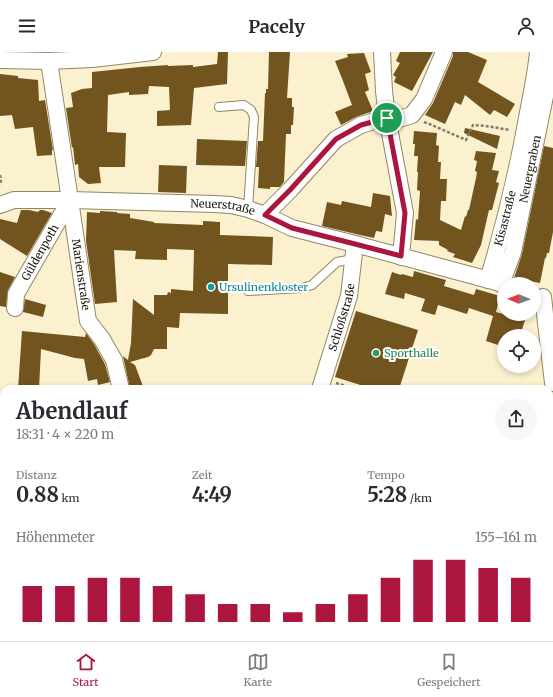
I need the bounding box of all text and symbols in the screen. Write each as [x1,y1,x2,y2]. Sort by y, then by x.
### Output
icon: menu [16,15,38,37]
text: Pacely [248,15,305,38]
icon: person [515,15,537,37]
pin [370,101,404,135]
icon: arrive [376,107,398,129]
street label: Neuergraben [516,133,544,204]
street label: Kisastraße [491,189,519,248]
street label: Neuerstraße [190,196,257,218]
street label: Güldenpoth [18,221,62,283]
street label: Marienstraße [69,238,93,311]
north arrow [497,277,541,321]
map controls [497,277,541,373]
place label: Ursulinenkloster [219,280,308,294]
marker: Ursulinenkloster [206,282,216,292]
street label: Schloßstraße [325,283,357,353]
button: locate [497,329,541,373]
place label: Sporthalle [384,346,439,360]
marker: Sporthalle [371,348,381,358]
text: Abendlauf [16,397,128,425]
button: share [495,398,537,440]
text: 18:31 · 4 × 220 m [16,426,114,443]
text: Distanz [16,468,57,482]
text: Zeit [192,468,212,482]
text: Tempo [367,468,405,482]
text: 0.88 [16,482,59,507]
text: 4:49 [192,482,232,507]
text: 5:28 [367,482,407,507]
text: km [59,491,79,505]
text: /km [407,491,432,505]
text: Höhenmeter [16,529,95,546]
text: 155–161 m [475,529,537,546]
tab: Start [73,651,98,689]
tab: Karte [244,651,272,689]
tab: Gespeichert [417,651,480,689]

